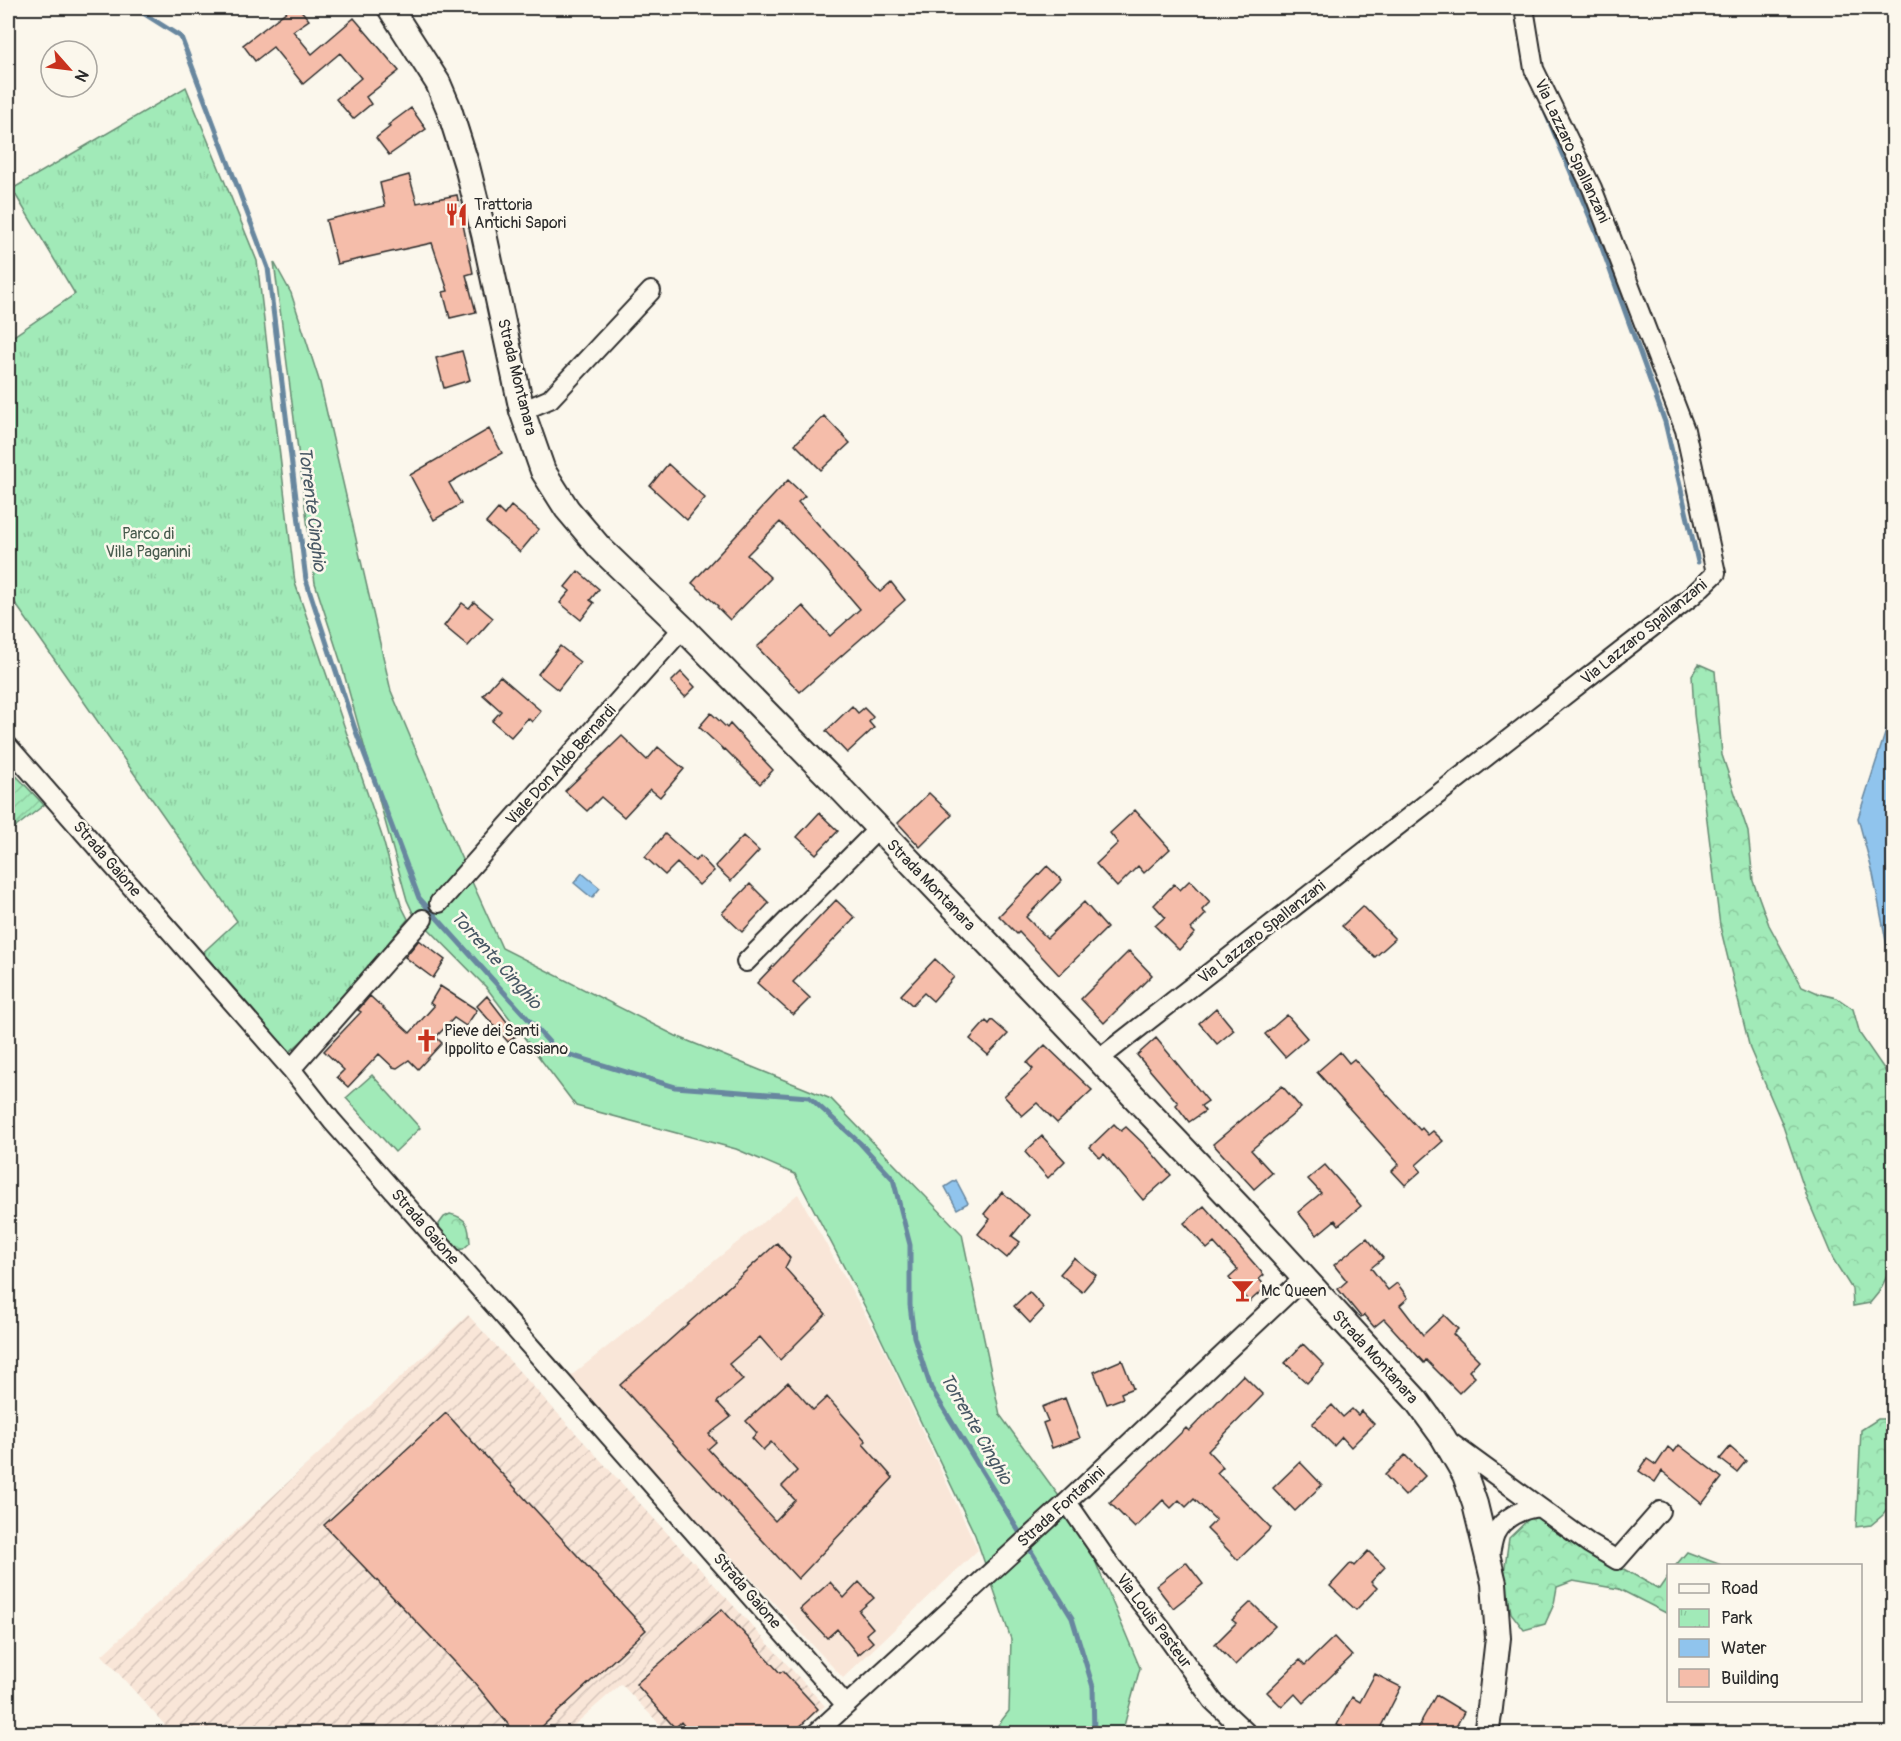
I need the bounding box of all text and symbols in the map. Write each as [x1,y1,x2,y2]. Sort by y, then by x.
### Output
north arrow [39,39,99,99]
text: N [70,66,93,85]
street label: Via Lazzaro Spallanzani [1530,76,1614,226]
place label: Trattoria Antichi Sapori [474,195,566,233]
restaurant icon: Trattoria Antichi Sapori [443,201,469,227]
street label: Strada Montanara [493,317,541,437]
water label: Torrente Cinghio [293,446,331,574]
park label: Parco di Villa Paganini [105,524,191,562]
street label: Via Lazzaro Spallanzani [1577,575,1711,689]
street label: Viale Don Aldo Bernardi [502,701,620,829]
street label: Strada Gaione [69,817,145,901]
street label: Strada Montanara [882,835,980,935]
street label: Via Lazzaro Spallanzani [1194,876,1330,988]
water label: Torrente Cinghio [446,906,547,1015]
place label: Pieve dei Santi Ippolito e Cassiano [444,1021,569,1059]
church icon: Pieve dei Santi Ippolito e Cassiano [413,1027,439,1053]
street label: Strada Gaione [387,1185,463,1269]
bar icon: Mc Queen [1230,1278,1256,1304]
place label: Mc Queen [1261,1281,1326,1301]
street label: Strada Montanara [1328,1306,1422,1408]
water label: Torrente Cinghio [935,1369,1018,1490]
street label: Strada Fontanini [1013,1462,1109,1552]
street label: Strada Gaione [709,1549,785,1633]
legend [1667,1564,1862,1702]
street label: Via Louis Pasteur [1112,1570,1196,1673]
text: Road [1721,1577,1758,1600]
text: Park [1721,1607,1753,1630]
text: Water [1721,1637,1767,1660]
text: Building [1721,1667,1779,1690]

